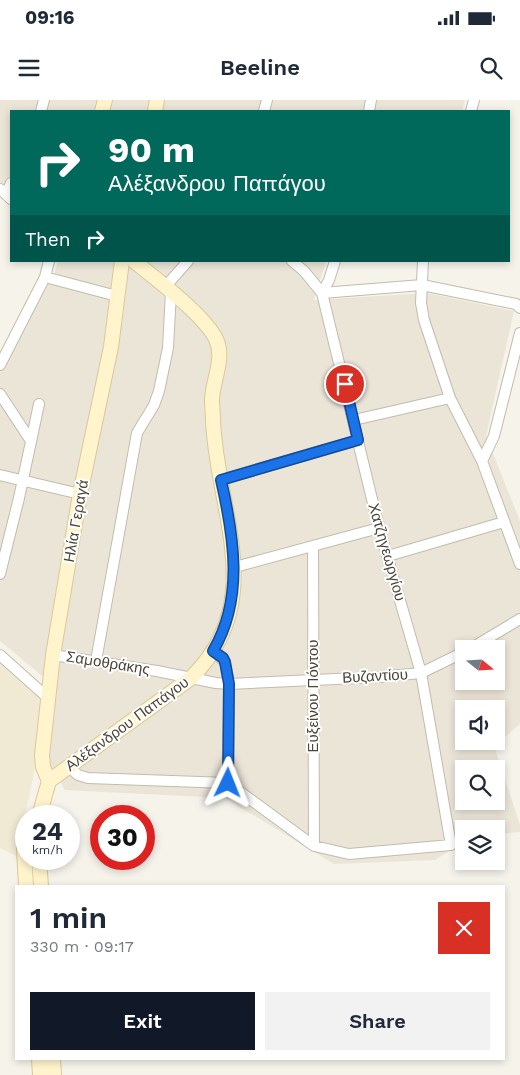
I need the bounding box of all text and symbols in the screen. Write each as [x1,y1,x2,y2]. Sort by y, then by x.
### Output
text: 09:16 [25,6,75,29]
icon: menu [15,54,43,82]
icon: search [477,54,505,82]
text: Beeline [220,55,300,80]
text: 90 m [108,129,195,171]
icon: right [25,130,90,195]
text: Αλέξανδρου Παπάγου [108,171,326,196]
icon: right [81,225,109,253]
text: Then [25,228,71,251]
pin [324,363,366,405]
icon: arrive [331,370,359,398]
street label: Ηλία Γεραγά [60,478,92,564]
street label: Χατζηγεωργίου [364,501,410,603]
street label: Ευξείνου Πόντου [304,639,322,753]
north arrow [455,640,505,690]
map controls [455,640,505,870]
street label: Σαμοθράκης [65,648,151,678]
street label: Βυζαντίου [342,665,408,687]
street label: Αλέξανδρου Παπάγου [62,673,192,775]
button: sound [455,700,505,750]
position arrow [201,756,253,808]
button: search [455,760,505,810]
speed limit sign: 30 [90,805,155,870]
text: 24 [32,817,63,846]
button: layers [455,820,505,870]
text: km/h [32,843,63,857]
text: 1 min [30,900,107,935]
button: close [438,902,490,954]
text: 330 m · 09:17 [30,937,134,956]
button: Exit [30,992,255,1050]
button: Share [265,992,490,1050]

